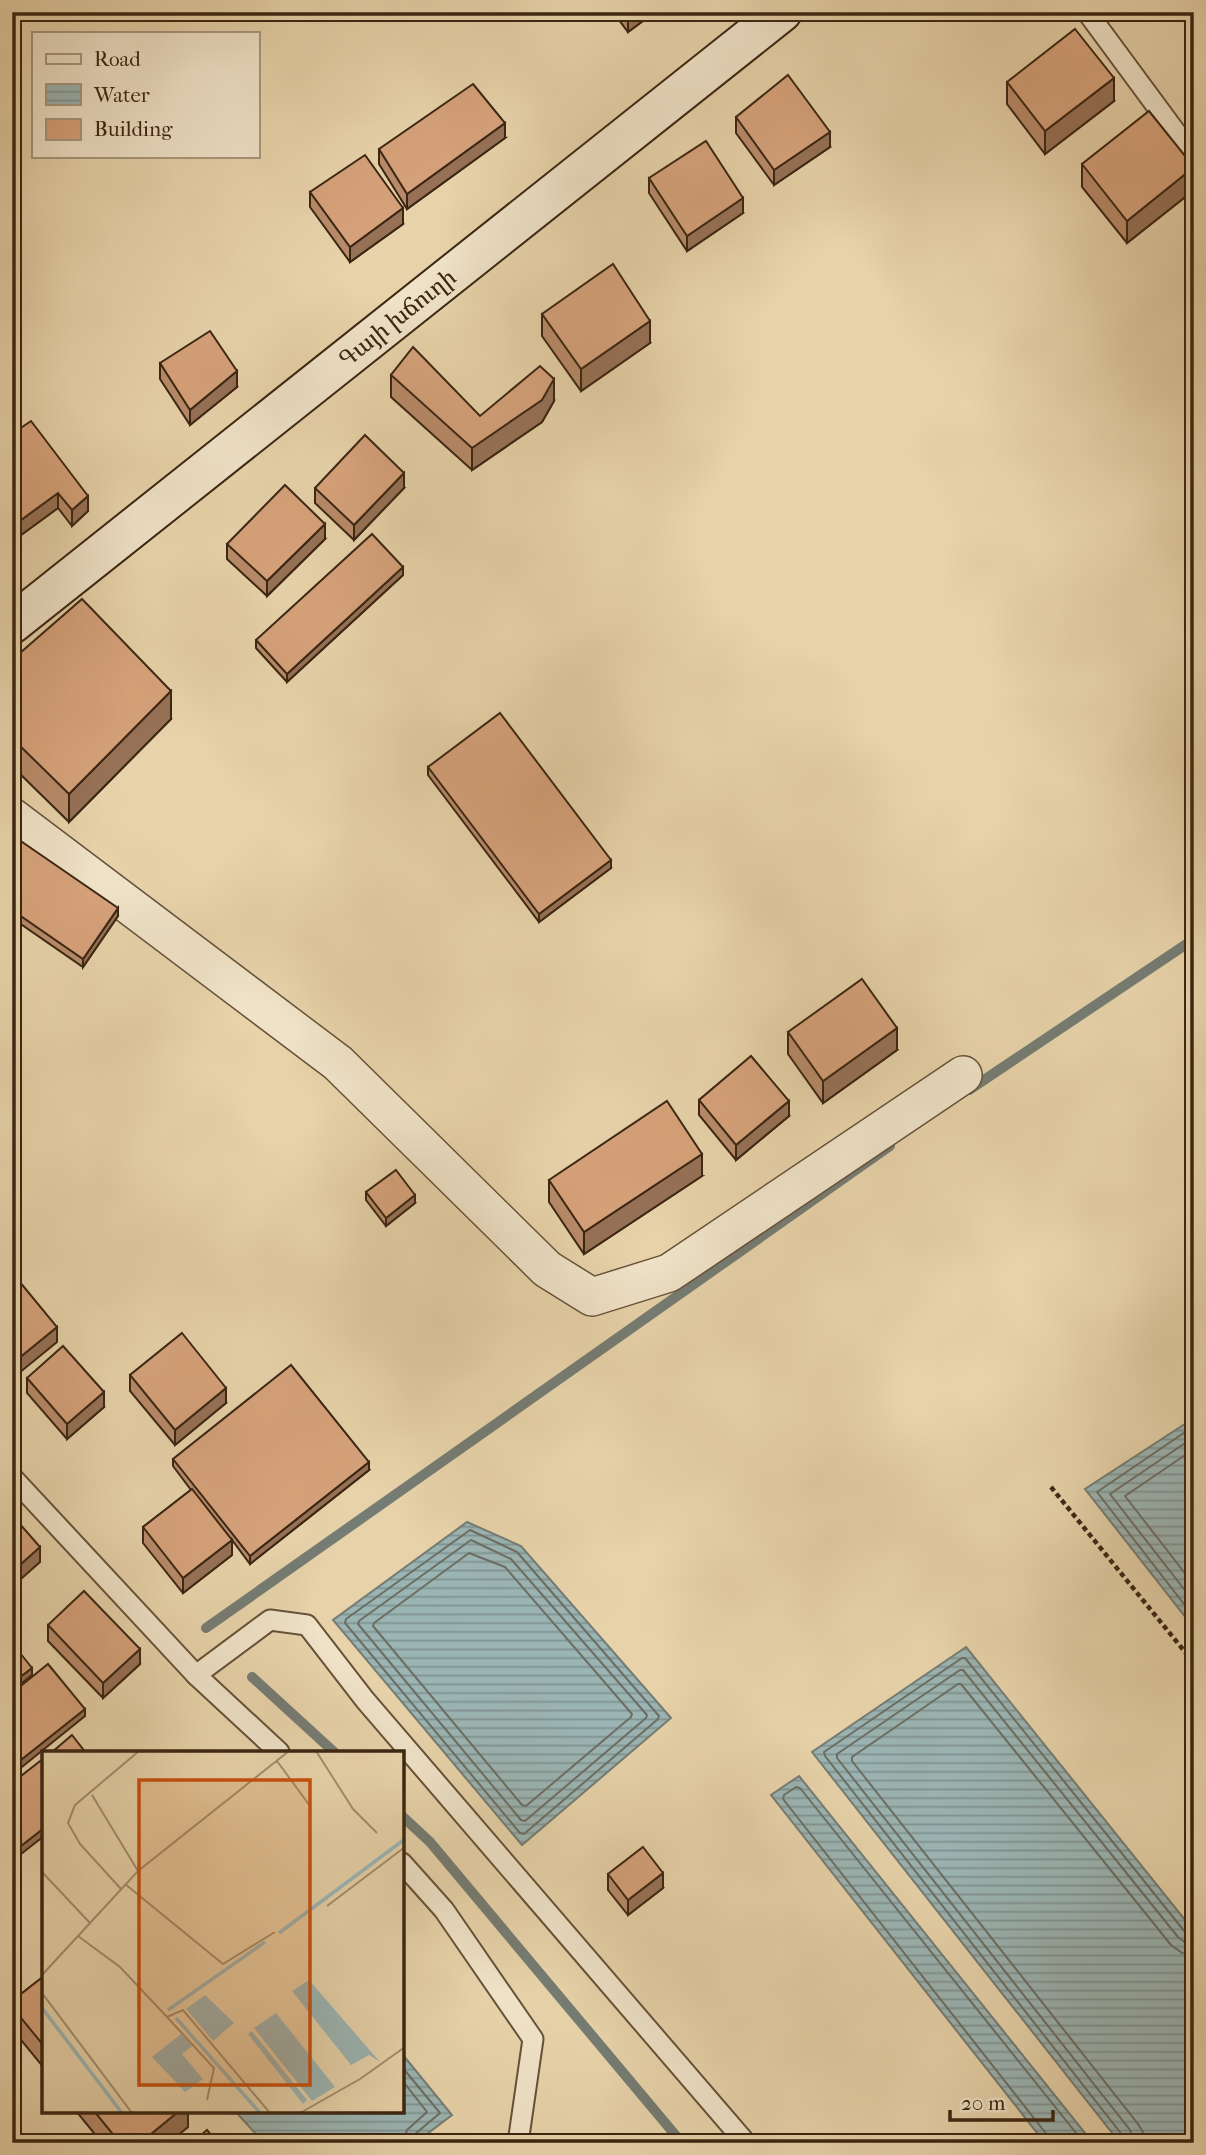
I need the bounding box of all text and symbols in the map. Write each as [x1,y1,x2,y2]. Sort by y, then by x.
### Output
legend [32,32,259,158]
text: Road [94,47,141,71]
text: Water [93,83,150,107]
text: Building [94,117,173,141]
street label: Գայի խճուղի [333,263,461,372]
inset map [42,1751,404,2113]
scale bar [950,2078,1054,2122]
text: 20 m [961,2091,1006,2115]

